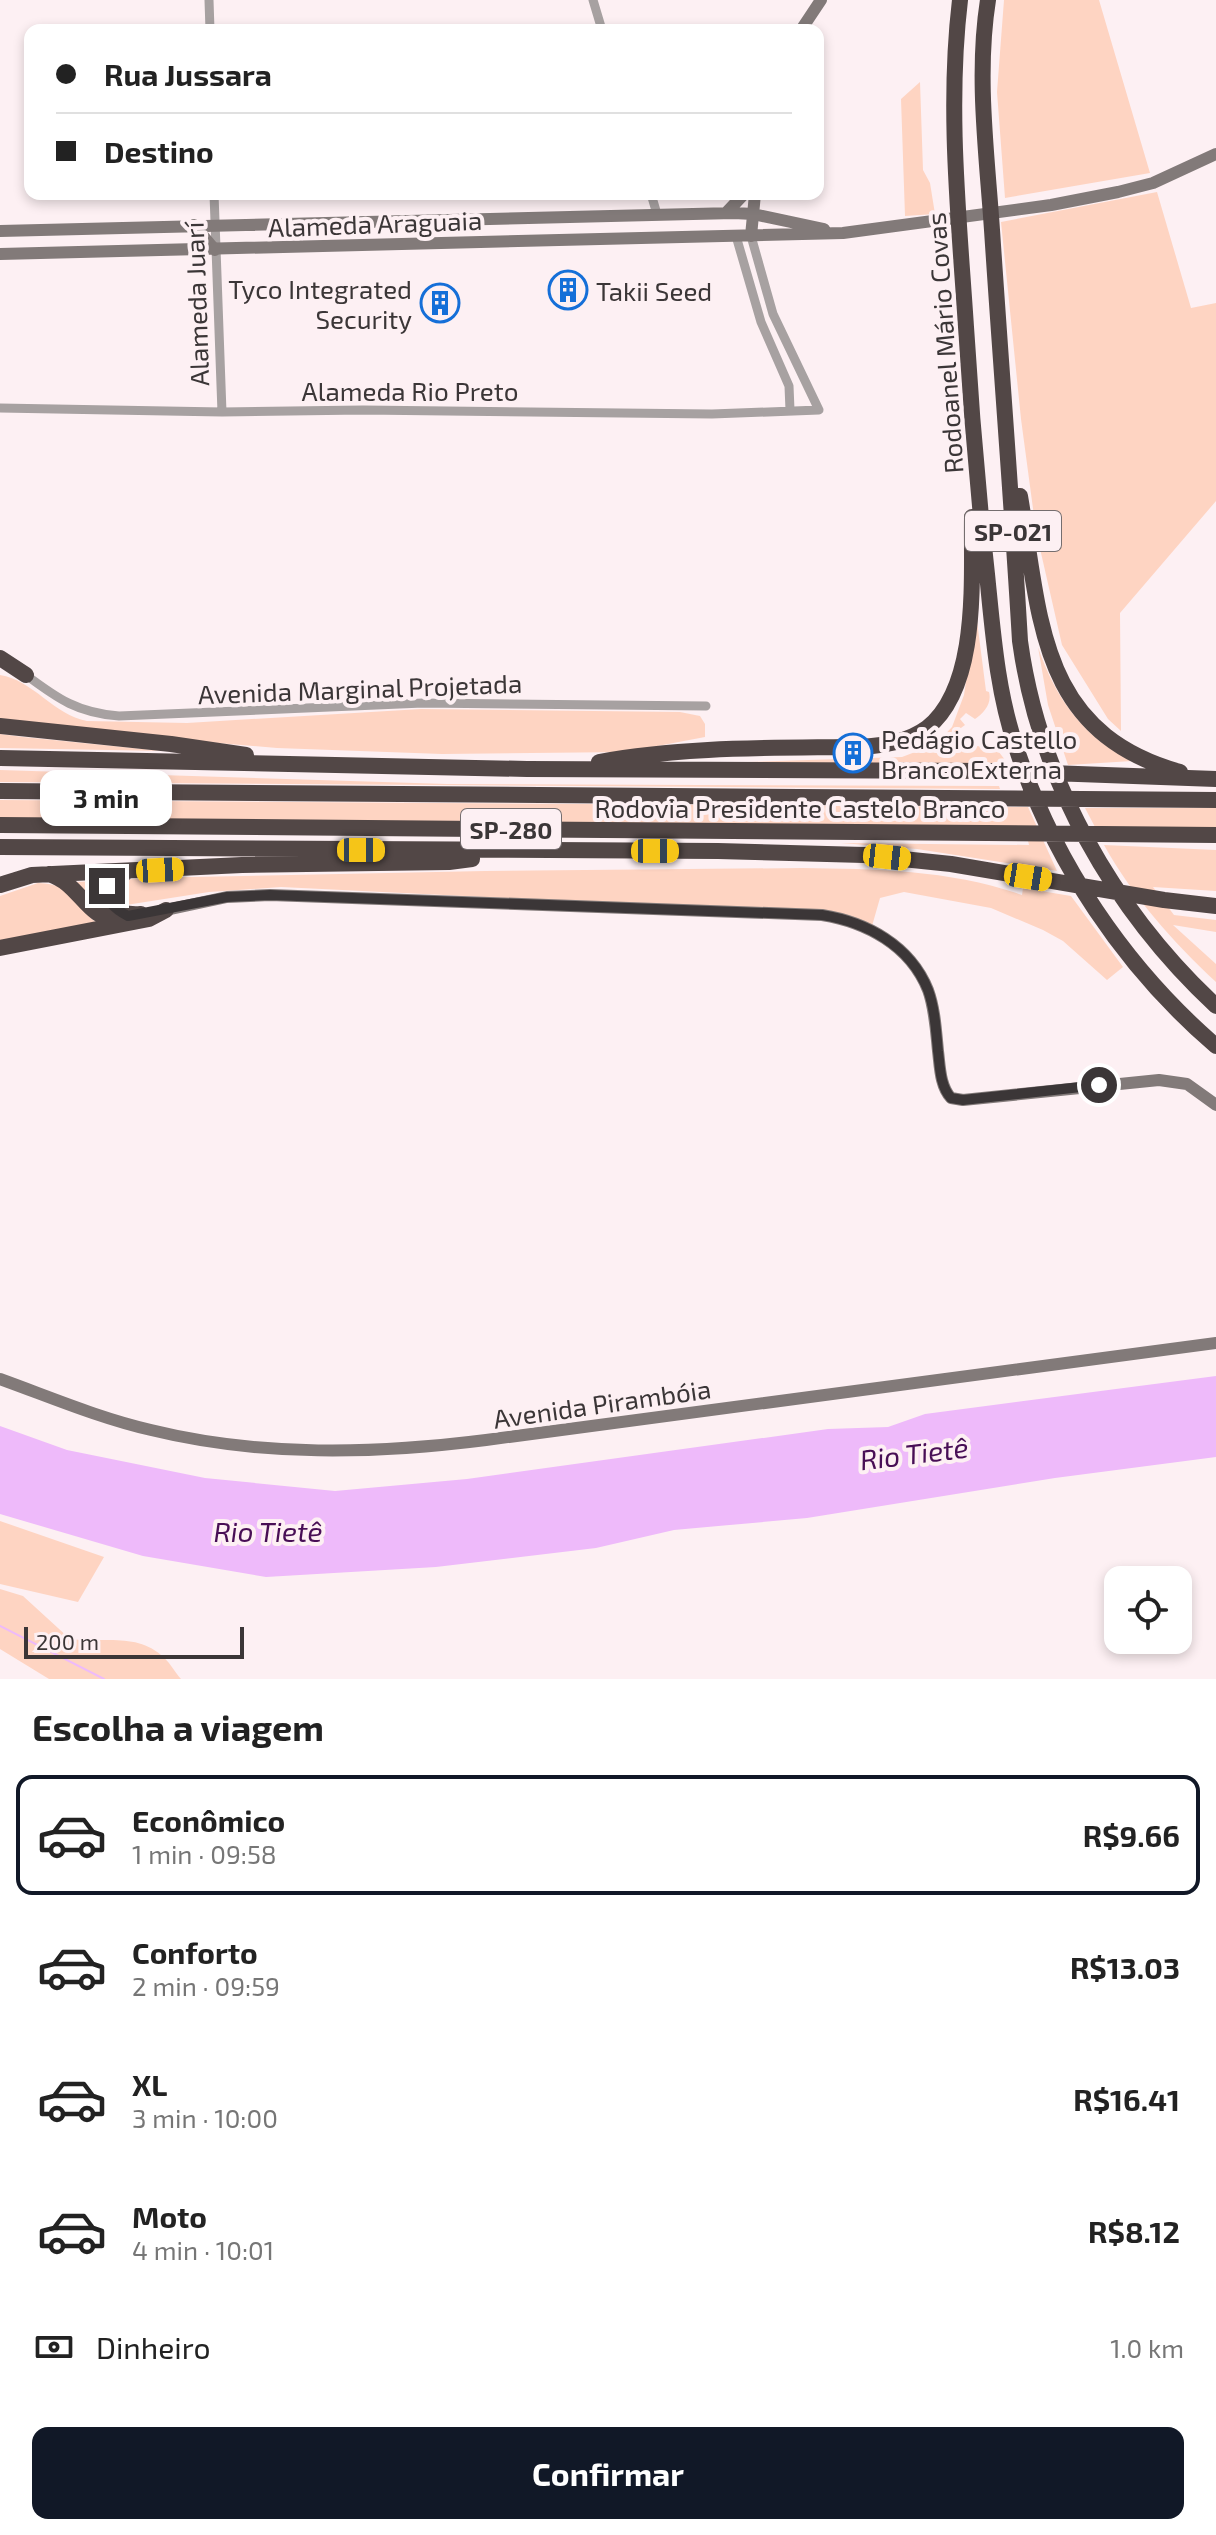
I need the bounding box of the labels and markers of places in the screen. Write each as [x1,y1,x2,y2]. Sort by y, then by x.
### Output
building icon: Takii Seed [547,269,589,311]
place label: Tyco Integrated Security [228,273,412,334]
place label: Takii Seed [596,275,712,306]
building icon: Tyco Integrated Security [419,282,461,324]
place label: Pedágio Castello Branco Externa [881,723,1077,784]
building icon: Pedágio Castello Branco Externa [832,732,874,774]

